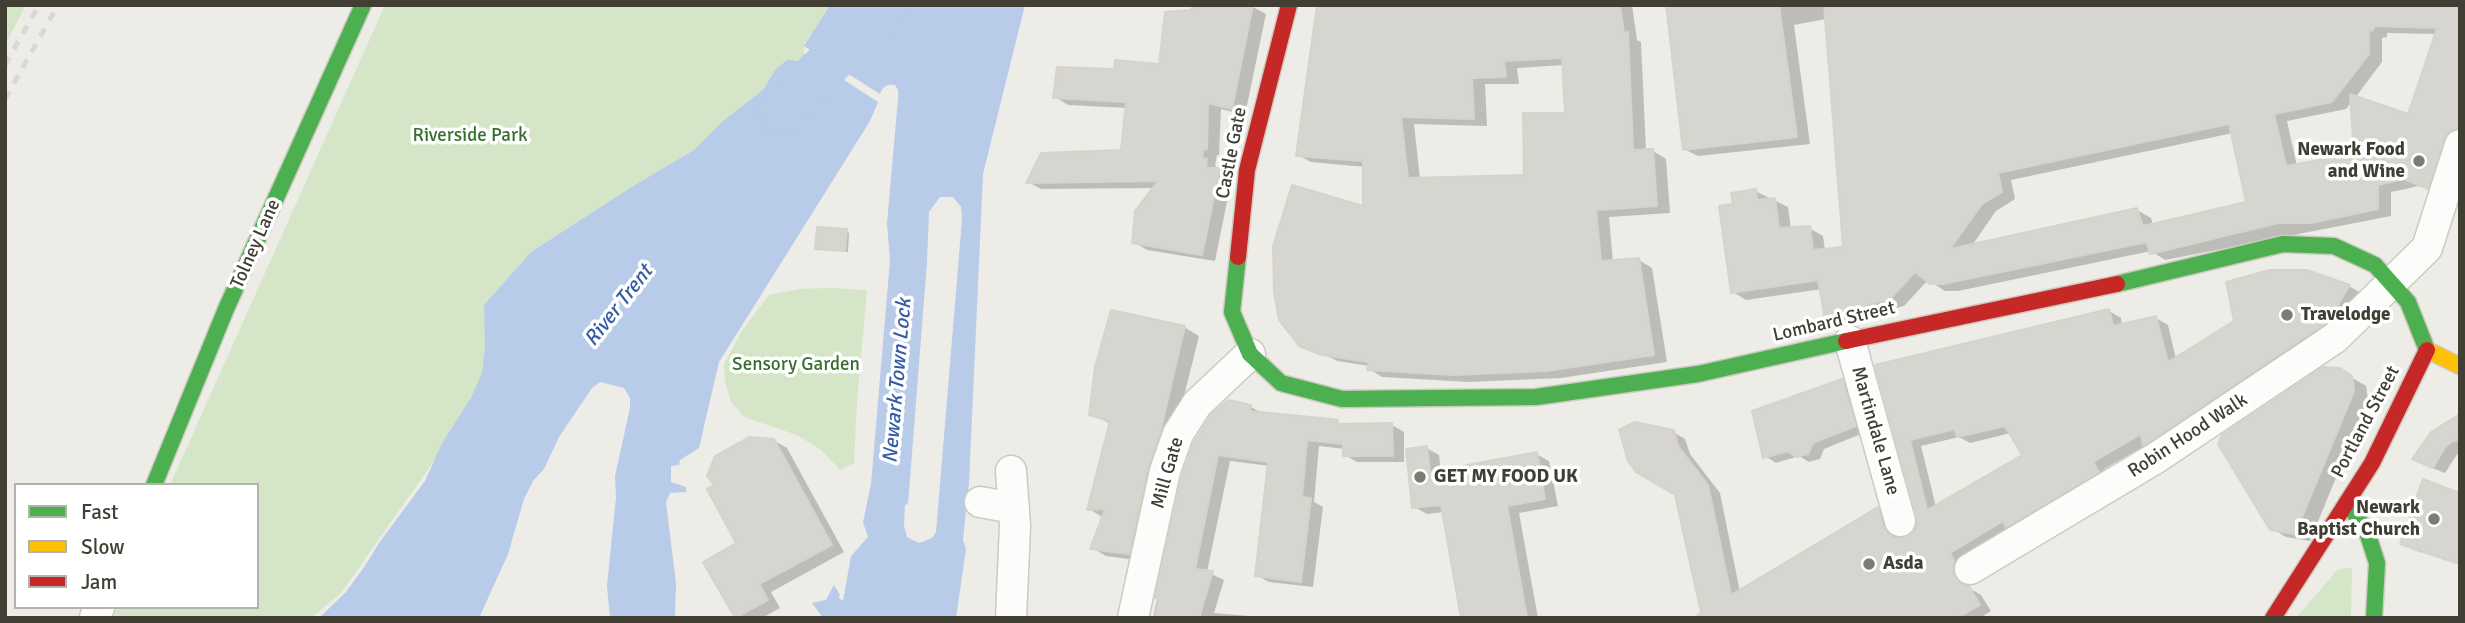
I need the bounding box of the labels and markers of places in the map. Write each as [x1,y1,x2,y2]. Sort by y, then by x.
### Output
place label: Newark Food and Wine [2297,139,2405,183]
marker: Newark Food and Wine [2411,153,2427,169]
place label: Travelodge [2301,304,2391,326]
marker: Travelodge [2279,307,2295,323]
place label: GET MY FOOD UK [1434,466,1578,488]
marker: GET MY FOOD UK [1412,469,1428,485]
place label: Newark Baptist Church [2297,497,2420,541]
marker: Newark Baptist Church [2426,511,2442,527]
place label: Asda [1883,553,1924,575]
marker: Asda [1861,556,1877,572]

